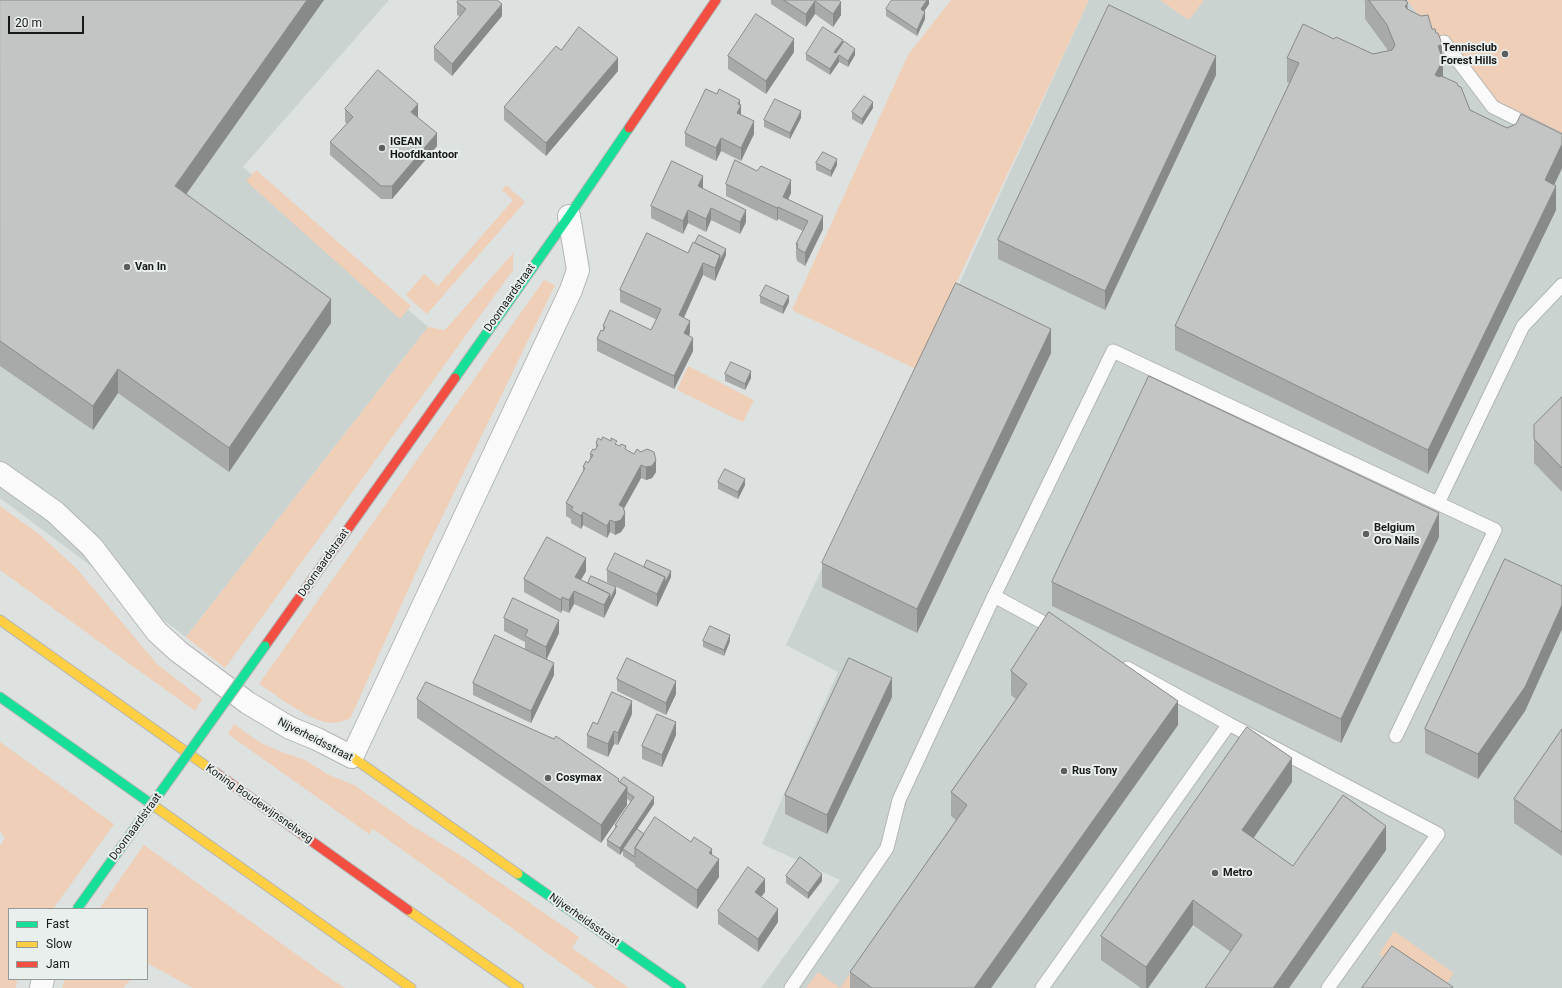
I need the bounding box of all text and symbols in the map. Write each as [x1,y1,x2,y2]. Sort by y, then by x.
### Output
scale bar [10,8,86,34]
text: 20 m [15,16,42,30]
place label: Tennisclub Forest Hills [1441,41,1497,67]
marker: Tennisclub Forest Hills [1500,49,1510,59]
place label: IGEAN Hoofdkantoor [390,135,458,161]
marker: IGEAN Hoofdkantoor [377,143,387,153]
place label: Van In [135,260,166,274]
marker: Van In [122,262,132,272]
street label: Doornaardstraat [482,262,538,334]
place label: Belgium Oro Nails [1374,521,1420,547]
street label: Doornaardstraat [296,527,352,599]
marker: Belgium Oro Nails [1361,529,1371,539]
street label: Nijverheidsstraat [275,715,355,765]
street label: Koning Boudewijnsnelweg [203,762,315,846]
place label: Rus Tony [1072,764,1117,778]
marker: Rus Tony [1059,766,1069,776]
place label: Cosymax [556,771,602,785]
marker: Cosymax [543,773,553,783]
street label: Doornaardstraat [107,791,165,863]
place label: Metro [1223,866,1252,880]
marker: Metro [1210,868,1220,878]
street label: Nijverheidsstraat [546,891,622,949]
legend [8,908,148,980]
text: Fast [46,917,69,931]
text: Slow [46,937,72,951]
text: Jam [46,957,70,971]

